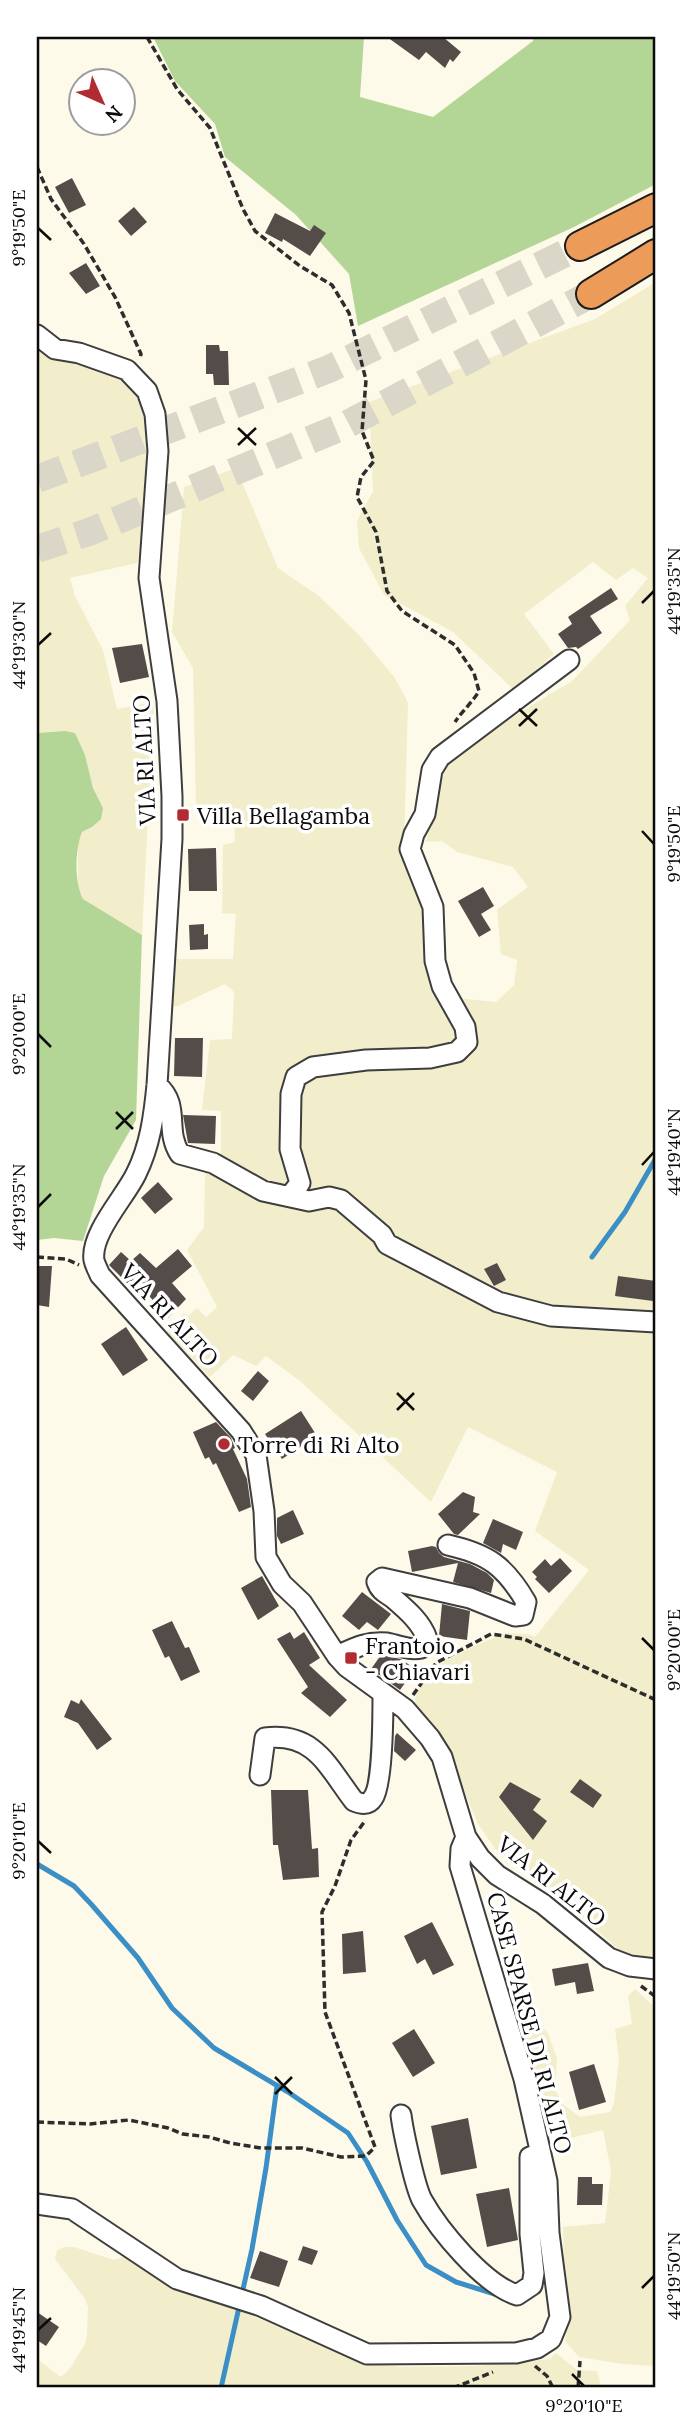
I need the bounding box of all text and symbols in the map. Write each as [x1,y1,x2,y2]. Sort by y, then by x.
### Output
north arrow [66,66,136,136]
text: N [100,100,128,128]
text: 9°19'50"E [7,190,30,266]
text: 44°19'35"N [662,547,685,635]
text: 44°19'30"N [7,601,30,689]
street label: VIA RI ALTO [126,694,162,827]
place label: Villa Bellagamba [196,801,370,830]
text: 9°19'50"E [662,806,685,882]
marker: Villa Bellagamba [175,807,191,823]
text: 9°20'00"E [7,993,30,1075]
text: 44°19'40"N [662,1108,685,1196]
text: 44°19'35"N [7,1163,30,1251]
street label: VIA RI ALTO [114,1257,225,1373]
place label: Torre di Ri Alto [238,1430,400,1459]
marker: Torre di Ri Alto [216,1436,232,1452]
text: 9°20'00"E [662,1609,685,1691]
place label: Frantoio - Chiavari [365,1631,470,1686]
marker: Frantoio - Chiavari [343,1650,359,1666]
text: 9°20'10"E [7,1802,30,1880]
street label: VIA RI ALTO [491,1829,612,1933]
street label: CASE SPARSE DI RI ALTO [481,1889,579,2157]
text: 44°19'50"N [662,2232,685,2320]
text: 44°19'45"N [7,2287,30,2373]
text: 9°20'10"E [545,2394,623,2417]

